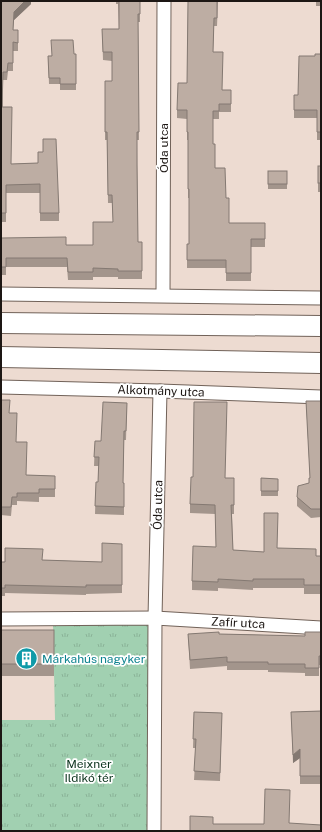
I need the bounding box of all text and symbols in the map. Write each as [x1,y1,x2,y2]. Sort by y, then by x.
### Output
street label: Óda utca [157,123,171,173]
street label: Alkotmány utca [117,382,205,400]
street label: Óda utca [151,480,165,530]
street label: Zafír utca [211,615,265,631]
building icon: Márkahús nagyker [14,646,40,672]
place label: Márkahús nagyker [42,652,146,666]
park label: Meixner Ildikó tér [64,757,114,785]

